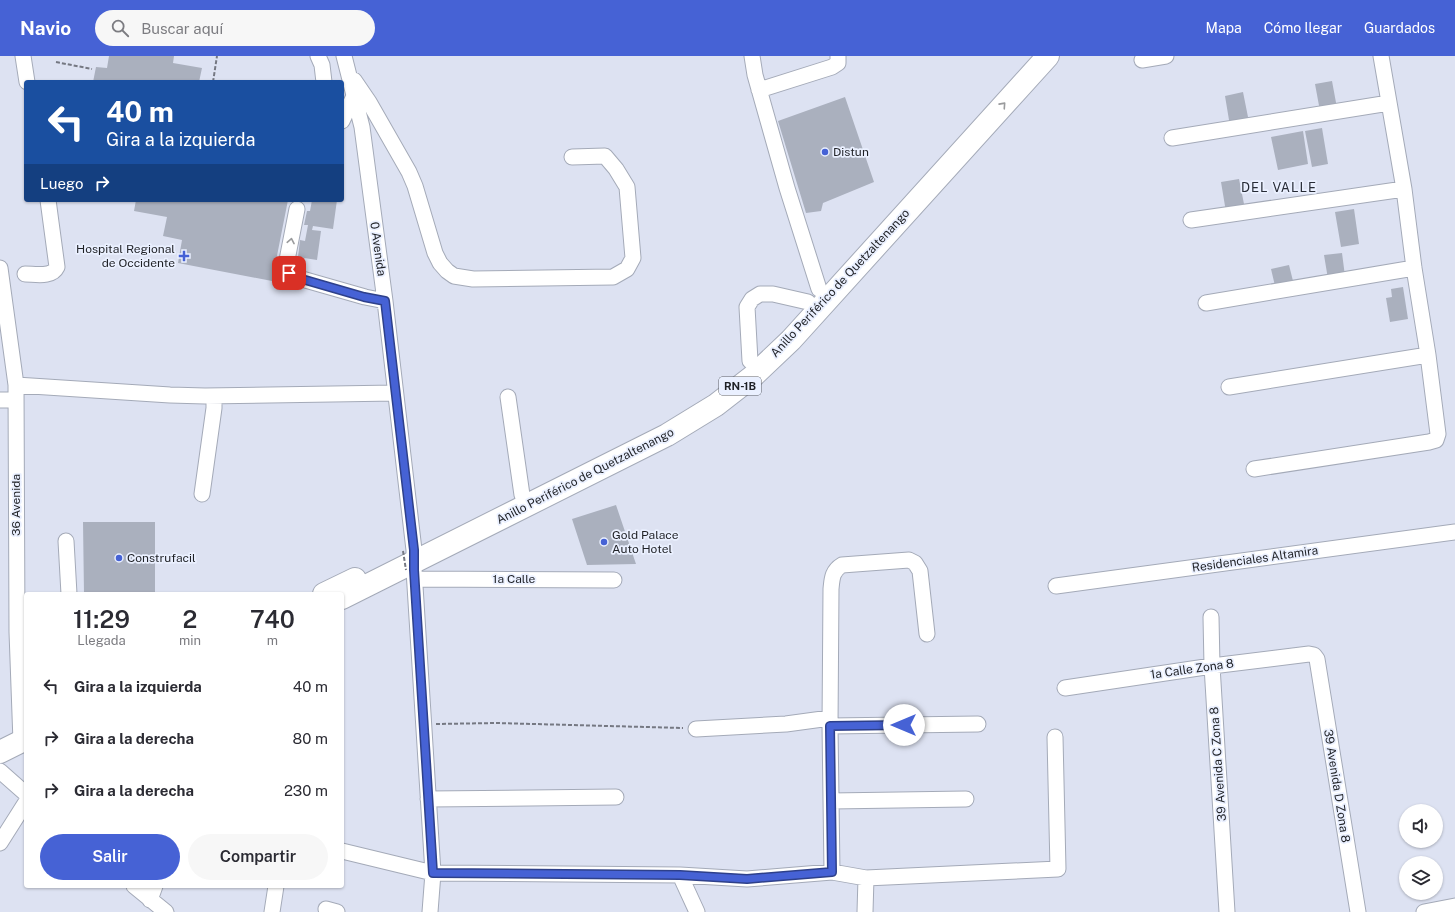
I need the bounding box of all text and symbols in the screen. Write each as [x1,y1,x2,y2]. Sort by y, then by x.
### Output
search box [95,10,375,46]
text: Navio [20,17,71,39]
icon: search [109,17,131,39]
text: Buscar aquí [141,20,223,37]
text: Mapa [1206,20,1242,36]
text: Cómo llegar [1264,20,1342,36]
text: Guardados [1364,20,1435,36]
text: 40 m [106,95,174,128]
icon: left [40,96,92,148]
one-way arrow [999,103,1006,110]
text: Gira a la izquierda [106,129,255,150]
place label: Distun [833,145,869,159]
marker: Distun [820,147,830,157]
icon: right [91,172,113,194]
text: Luego [40,175,83,192]
district label: DEL VALLE [1241,180,1317,195]
street label: Anillo Periférico de Quetzaltenango [768,206,913,360]
street label: 0 Avenida [367,221,389,277]
one-way arrow [286,238,295,244]
place label: Hospital Regional de Occidente [76,242,175,270]
marker: Hospital Regional de Occidente [178,250,190,262]
pin [272,256,306,290]
icon: arrive [278,262,300,284]
road number: RN-1B [719,377,761,395]
street label: Anillo Periférico de Quetzaltenango [494,425,676,527]
street label: 36 Avenida [9,474,23,536]
place label: Gold Palace Auto Hotel [612,528,679,556]
marker: Gold Palace Auto Hotel [599,537,609,547]
street label: Residenciales Altamira [1191,543,1319,575]
place label: Construfacil [127,551,196,565]
marker: Construfacil [114,553,124,563]
street label: 1a Calle [493,572,536,586]
text: 11:29 [73,605,130,633]
text: 2 [183,605,197,633]
text: 740 [250,605,295,633]
text: Llegada [77,633,126,648]
text: min [179,633,201,648]
text: m [267,633,278,648]
street label: 1a Calle Zona 8 [1149,656,1235,682]
icon: left [40,675,62,697]
text: Gira a la izquierda [74,678,202,695]
text: 40 m [293,678,328,695]
position arrow [883,704,925,746]
street label: 39 Avenida C Zona 8 [1207,706,1229,822]
icon: right [40,727,62,749]
street label: 39 Avenida D Zona 8 [1321,728,1353,844]
text: Gira a la derecha [74,730,194,747]
text: 80 m [293,730,328,747]
icon: right [40,779,62,801]
text: Gira a la derecha [74,782,194,799]
text: 230 m [284,782,328,799]
map controls [1399,804,1443,900]
button: sound [1399,804,1443,848]
button: Salir [40,834,180,880]
button: Compartir [188,834,328,880]
button: layers [1399,856,1443,900]

